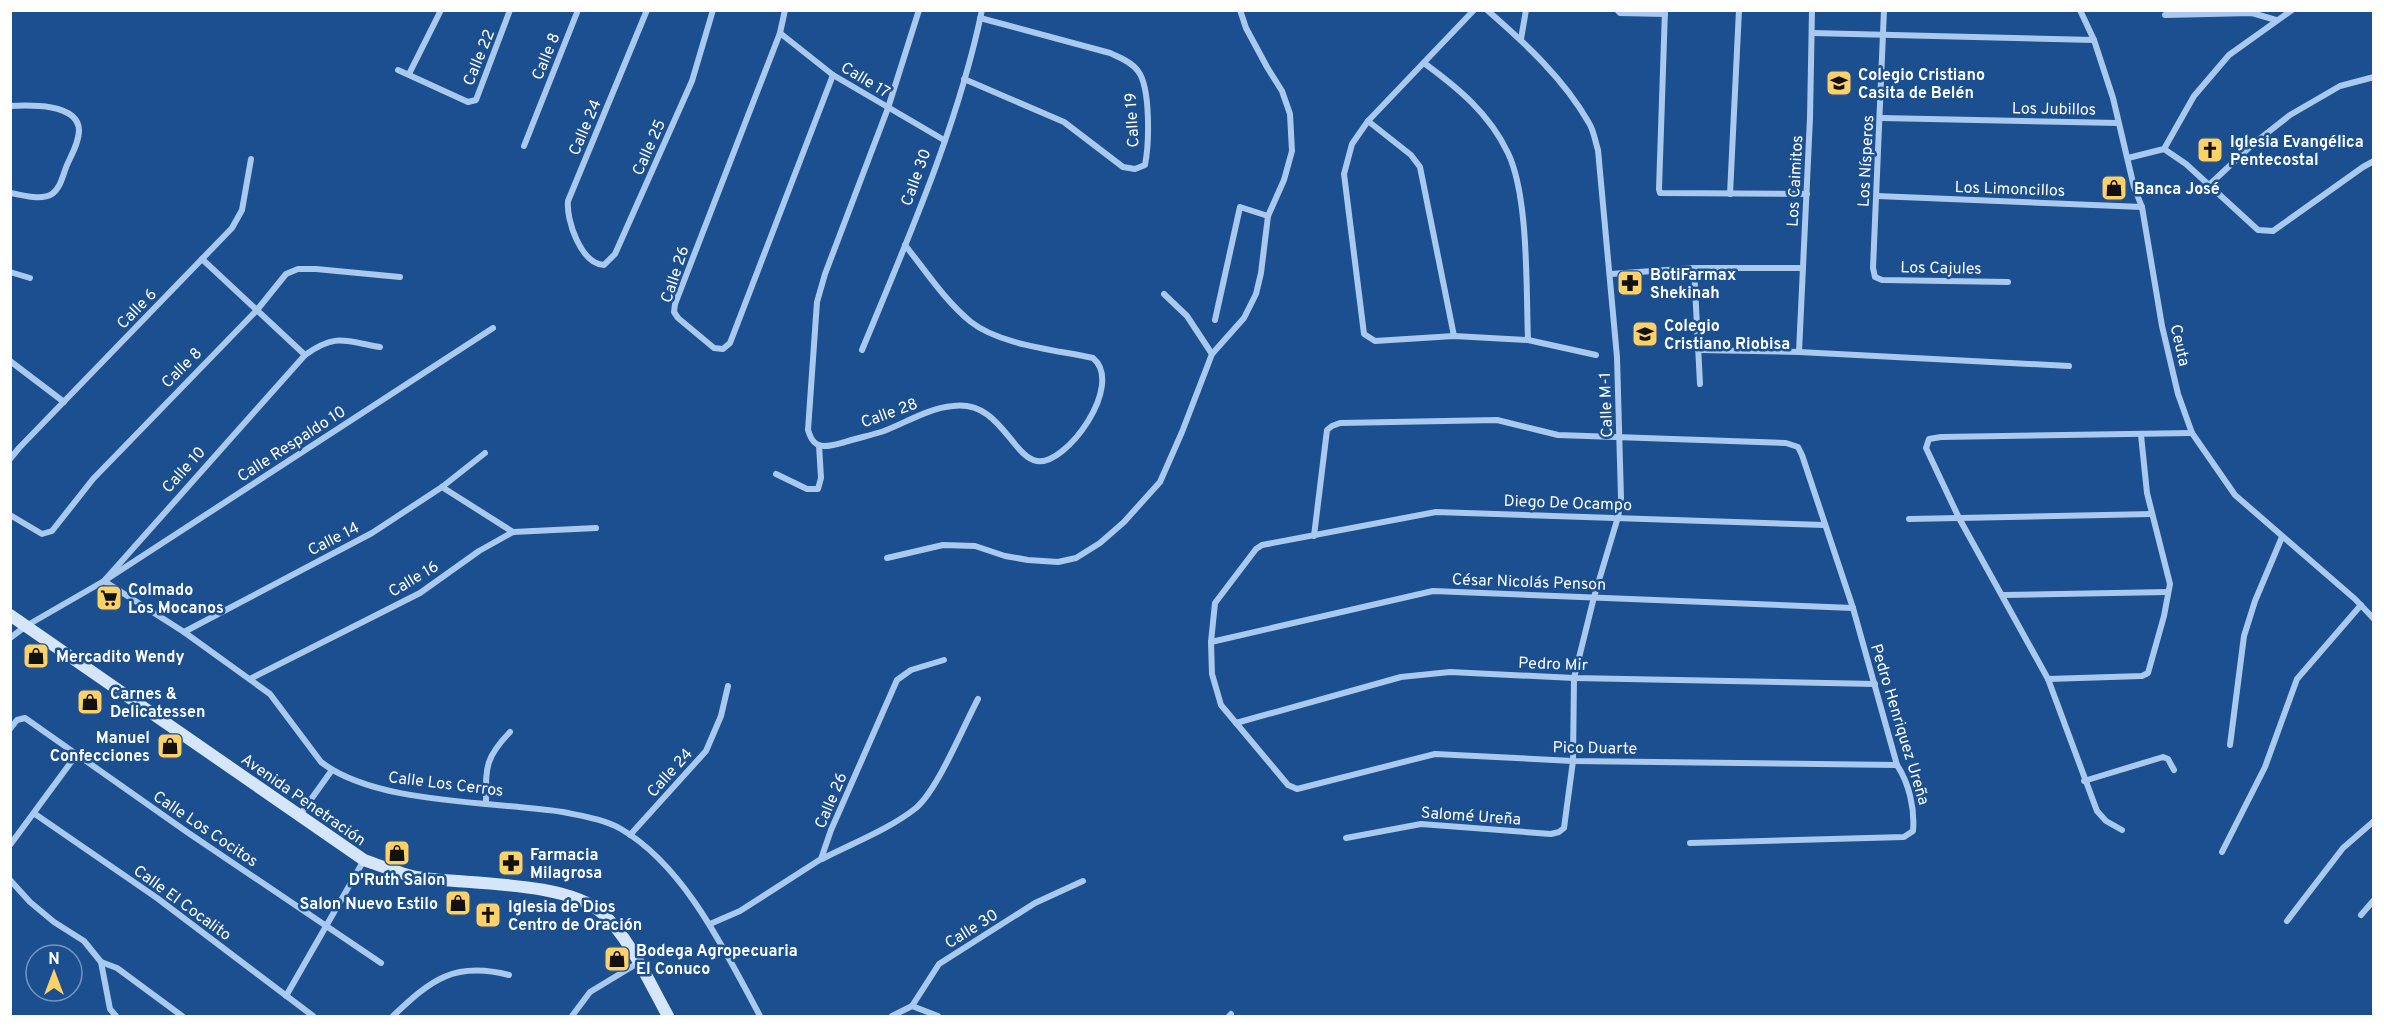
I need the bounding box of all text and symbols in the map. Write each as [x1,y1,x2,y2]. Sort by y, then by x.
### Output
street label: Calle 22 [460,27,500,89]
street label: Calle 8 [528,30,565,83]
street label: Calle 17 [837,58,893,103]
place label: Colegio Cristiano Casita de Belén [1858,66,1985,104]
school or university icon: Colegio Cristiano Casita de Belén [1824,68,1854,98]
street label: Calle 19 [1122,92,1144,148]
street label: Calle 24 [565,97,607,159]
street label: Los Jubillos [2012,99,2096,121]
street label: Los Nísperos [1855,115,1879,208]
street label: Calle 25 [629,117,671,179]
place label: Iglesia Evangélica Pentecostal [2230,133,2364,171]
street label: Los Caimitos [1784,135,1808,227]
church icon: Iglesia Evangélica Pentecostal [2195,135,2225,165]
street label: Calle 30 [897,146,936,209]
shop icon: Banca José [2099,173,2129,203]
street label: Los Limoncillos [1954,178,2066,202]
place label: Banca José [2134,180,2220,200]
street label: Calle 26 [657,244,695,306]
street label: Los Cajules [1900,258,1982,280]
place label: BotiFarmax Shekinah [1650,266,1736,304]
pharmacy icon: BotiFarmax Shekinah [1615,268,1645,298]
street label: Calle 6 [113,285,162,334]
place label: Colegio Cristiano Riobisa [1664,317,1790,355]
school or university icon: Colegio Cristiano Riobisa [1630,319,1660,349]
street label: Ceuta [2165,323,2194,368]
street label: Calle 8 [158,344,207,393]
street label: Calle M-1 [1596,372,1618,438]
street label: Calle 28 [858,394,921,433]
street label: Calle Respaldo 10 [234,402,350,487]
street label: Calle 10 [158,443,211,498]
street label: Diego De Ocampo [1503,492,1633,516]
street label: Calle 14 [305,518,363,561]
street label: Calle 16 [385,557,443,602]
street label: César Nicolás Penson [1451,570,1606,596]
place label: Colmado Los Mocanos [128,581,224,619]
supermarket icon: Colmado Los Mocanos [94,583,124,613]
shop icon: Mercadito Wendy [21,641,51,671]
street label: Pedro Henriquez Ureña [1865,642,1933,807]
place label: Mercadito Wendy [56,648,184,668]
street label: Pedro Mir [1518,654,1588,676]
place label: Carnes & Delicatessen [110,685,205,723]
shop icon: Carnes & Delicatessen [75,687,105,717]
place label: Manuel Confecciones [50,729,150,767]
shop icon: Manuel Confecciones [155,731,185,761]
street label: Pico Duarte [1553,738,1637,760]
street label: Calle 24 [643,745,698,802]
street label: Avenida Penetración [237,750,369,851]
street label: Calle Los Cerros [387,768,505,802]
street label: Calle 26 [811,770,853,832]
street label: Calle Los Cocitos [149,787,261,872]
street label: Salomé Ureña [1420,804,1522,830]
shop icon: D'Ruth Salon [382,838,412,868]
place label: Farmacia Milagrosa [530,846,602,884]
pharmacy icon: Farmacia Milagrosa [496,848,526,878]
street label: Calle El Cocalito [129,861,235,946]
place label: D'Ruth Salon [349,871,445,891]
shop icon: Salon Nuevo Estilo [443,888,473,918]
place label: Salon Nuevo Estilo [299,895,438,915]
place label: Iglesia de Dios Centro de Oración [508,898,642,936]
church icon: Iglesia de Dios Centro de Oración [473,900,503,930]
street label: Calle 30 [942,906,1002,954]
place label: Bodega Agropecuaria El Conuco [636,942,798,980]
north arrow [24,943,84,1003]
shop icon: Bodega Agropecuaria El Conuco [602,944,632,974]
text: N [48,950,60,970]

